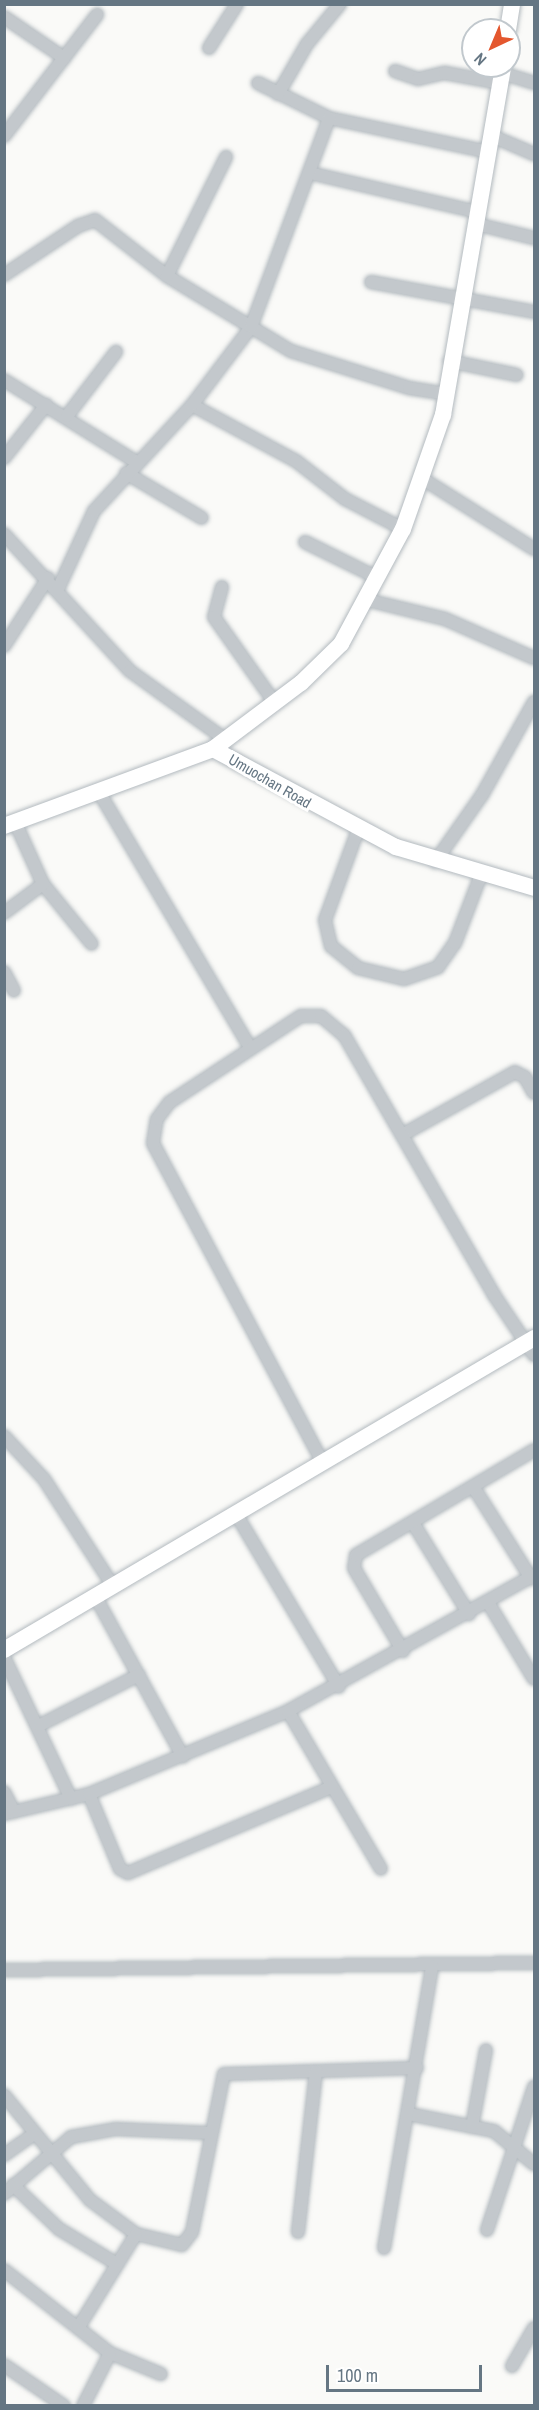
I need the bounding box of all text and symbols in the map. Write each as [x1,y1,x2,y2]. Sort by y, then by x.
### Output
north arrow [461,18,521,78]
text: N [469,48,491,71]
street label: Umuochan Road [226,750,314,812]
scale bar [329,2353,485,2391]
text: 100 m [337,2363,378,2388]

